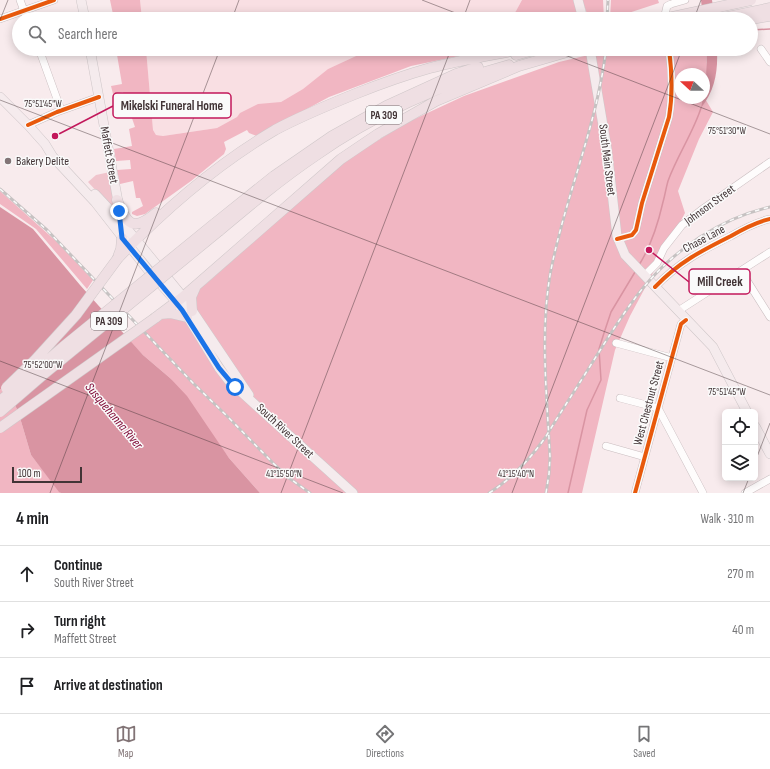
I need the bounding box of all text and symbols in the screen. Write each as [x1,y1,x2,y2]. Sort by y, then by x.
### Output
search box [12,12,758,56]
icon: search [26,23,48,45]
text: Search here [58,25,118,44]
north arrow [674,68,710,104]
callout: Mikelski Funeral Home [113,93,231,118]
text: 75°51'45"W [24,98,62,110]
text: Mikelski Funeral Home [121,98,224,114]
road number: PA 309 [366,106,402,124]
street label: South Main Street [595,123,619,197]
street label: Maffett Street [97,125,121,185]
text: 75°51'30"W [708,125,746,137]
place label: Bakery Delite [16,154,69,169]
marker: Bakery Delite [3,156,13,166]
street label: Johnson Street [681,181,739,229]
route end [110,202,128,220]
street label: Chase Lane [680,222,728,256]
callout: Mill Creek [689,269,750,294]
text: Mill Creek [697,274,743,290]
road number: PA 309 [91,312,127,330]
text: 75°52'00"W [23,359,63,371]
street label: West Chestnut Street [630,359,668,447]
route start [226,378,244,396]
water label: Susquehanna River [82,380,147,453]
text: 75°51'45"W [708,386,746,398]
street label: South River Street [253,400,317,462]
map controls [722,409,758,481]
button: locate [722,409,758,445]
button: layers [722,445,758,481]
scale bar [12,465,82,484]
text: 100 m [18,467,40,480]
text: 41°15'50"N [266,468,302,480]
text: 41°15'40"N [498,468,534,480]
text: 4 min [16,509,49,529]
text: Walk · 310 m [701,511,754,527]
text: Continue [54,556,103,575]
icon: ahead [16,563,38,585]
text: 270 m [727,566,754,582]
text: South River Street [54,575,134,591]
text: Turn right [54,612,106,631]
icon: right [16,619,38,641]
text: 40 m [732,622,754,638]
text: Maffett Street [54,631,117,647]
icon: arrive [16,675,38,697]
text: Arrive at destination [54,676,163,695]
tab: Map [115,723,137,760]
tab: Directions [366,723,404,760]
tab: Saved [633,723,655,760]

